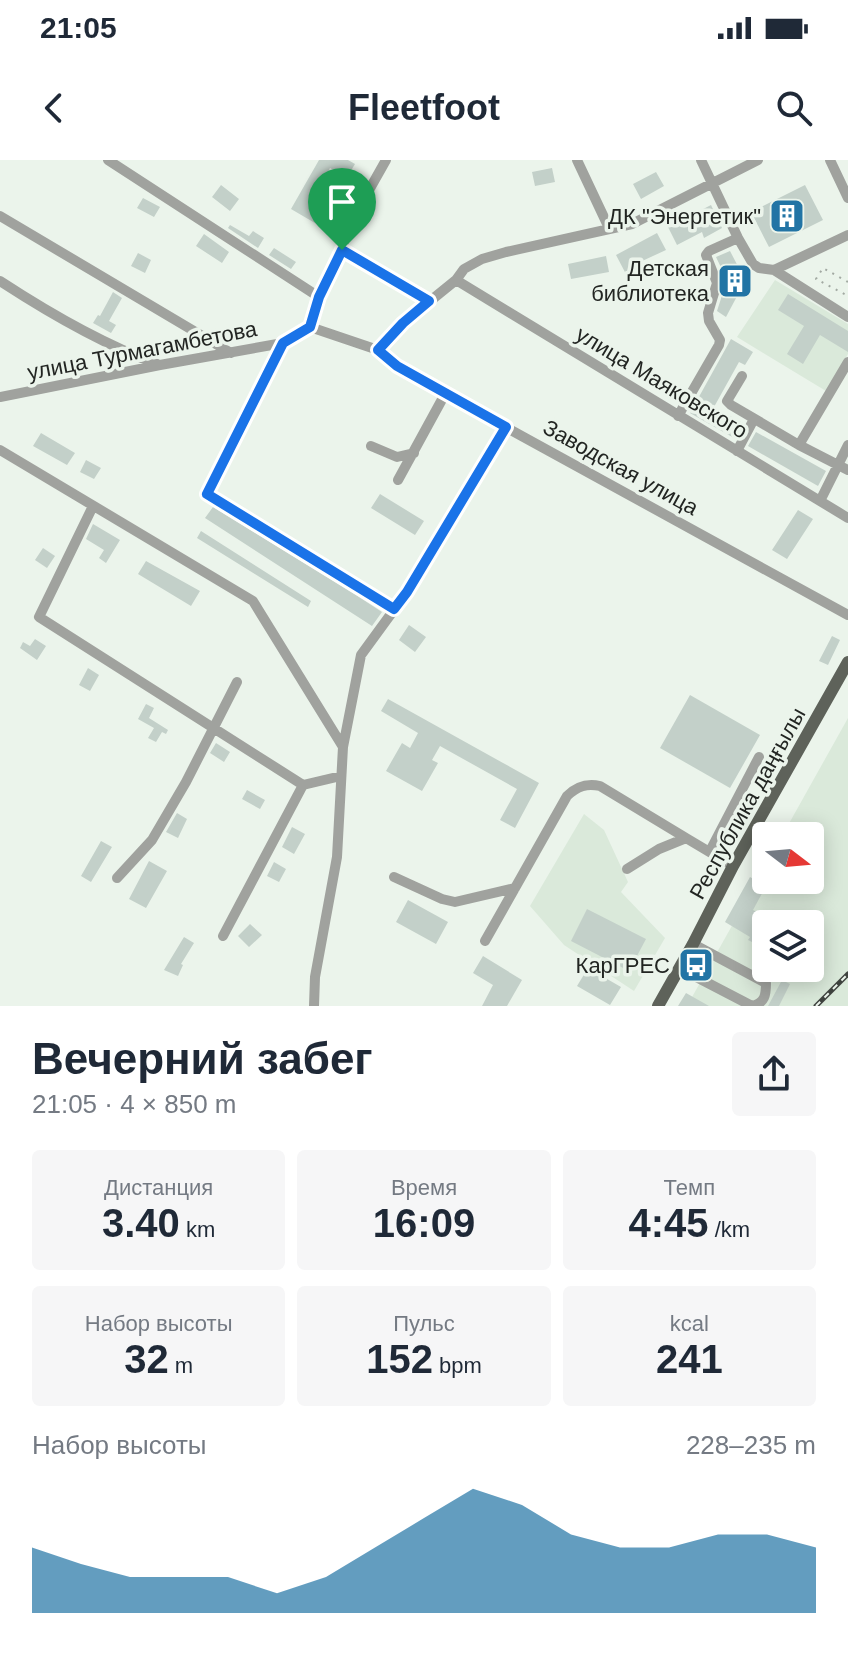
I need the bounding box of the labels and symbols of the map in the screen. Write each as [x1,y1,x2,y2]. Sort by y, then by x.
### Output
pin [308,168,376,250]
building icon: ДК "Энергетик" [768,197,806,235]
place label: ДК "Энергетик" [608,204,761,229]
place label: Детская библиотека [591,256,710,306]
building icon: Детская библиотека [716,262,754,300]
street label: улица Турмагамбетова [25,316,260,385]
street label: улица Маяковского [571,321,752,444]
street label: Заводская улица [539,414,703,521]
street label: Республика даңғылы [684,703,810,903]
north arrow [752,822,824,894]
bus stop icon: КарГРЕС [677,946,715,984]
place label: КарГРЕС [576,953,670,978]

